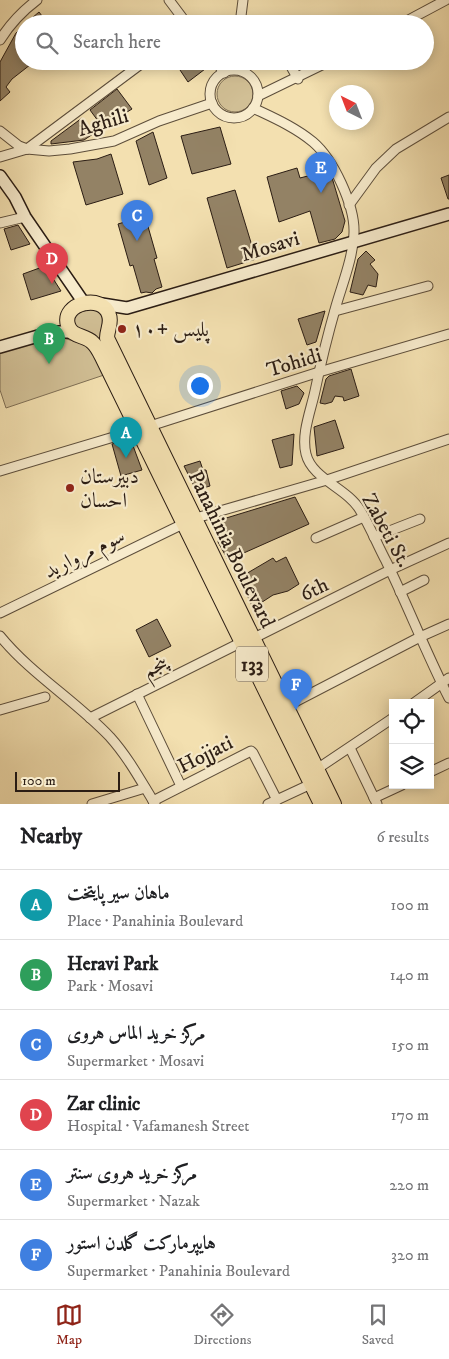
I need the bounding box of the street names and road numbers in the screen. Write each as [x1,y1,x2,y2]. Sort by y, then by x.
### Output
street label: Aghili [75,103,132,143]
street label: Mosavi [238,226,303,268]
street label: Tohidi [264,342,325,384]
street label: Panahinia Boulevard [182,466,281,633]
street label: Zabeti St. [355,489,417,572]
street label: سوم مروارید [40,523,131,588]
street label: 6th [296,572,333,608]
road number: 133 [236,646,268,682]
street label: پنجم [138,649,177,690]
street label: Hojjati [173,730,238,780]

